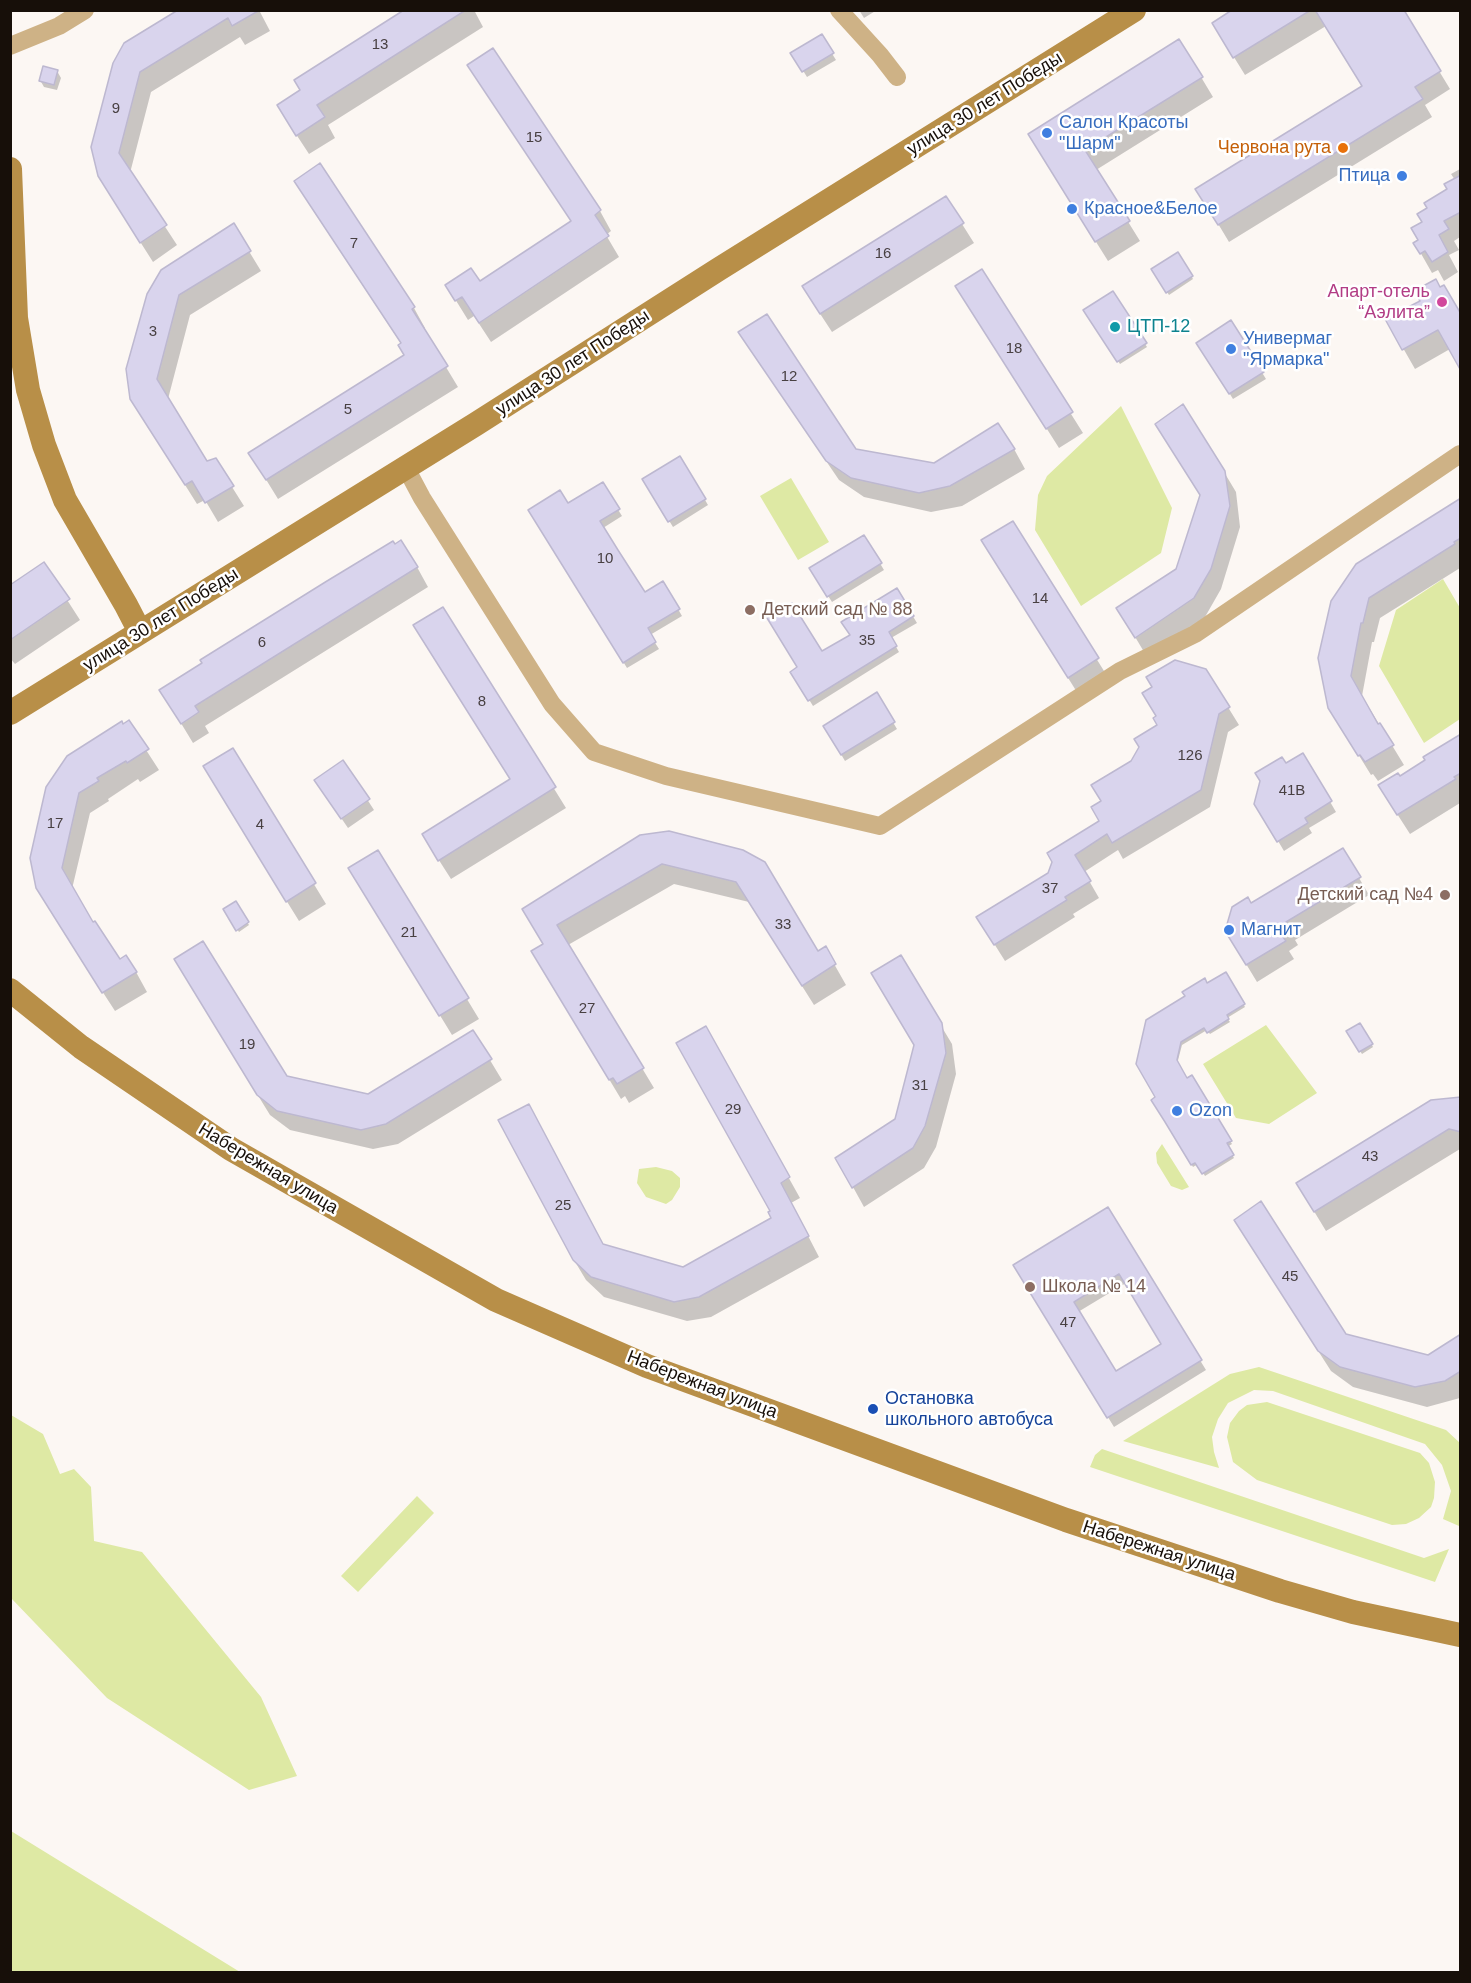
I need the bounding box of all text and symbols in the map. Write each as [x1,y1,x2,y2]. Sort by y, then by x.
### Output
house number: 13 [372,36,388,54]
street label: улица 30 лет Победы [903,47,1067,161]
house number: 9 [112,100,120,118]
place label: Салон Красоты "Шарм" [1059,112,1188,154]
marker: Салон Красоты "Шарм" [1040,126,1054,140]
house number: 15 [526,129,542,147]
place label: Червона рута [1218,137,1331,159]
marker: Червона рута [1336,141,1350,155]
place label: Птица [1338,165,1390,187]
marker: Птица [1395,169,1409,183]
place label: Красное&Белое [1084,198,1217,220]
marker: Красное&Белое [1065,202,1079,216]
house number: 7 [350,235,358,253]
house number: 16 [875,245,891,263]
place label: Апарт-отель “Аэлита” [1327,281,1430,324]
marker: Апарт-отель “Аэлита” [1435,295,1449,309]
street label: улица 30 лет Победы [492,305,654,421]
place label: ЦТП-12 [1127,316,1190,338]
marker: ЦТП-12 [1108,320,1122,334]
house number: 3 [149,323,157,341]
place label: Универмаг "Ярмарка" [1243,328,1332,370]
house number: 18 [1006,340,1022,358]
marker: Универмаг "Ярмарка" [1224,342,1238,356]
house number: 12 [781,368,797,386]
house number: 5 [344,401,352,419]
house number: 10 [597,550,613,568]
street label: улица 30 лет Победы [79,563,243,677]
house number: 14 [1032,590,1048,608]
place label: Детский сад № 88 [762,599,912,621]
marker: Детский сад № 88 [743,603,757,617]
house number: 35 [859,632,875,650]
house number: 6 [258,634,266,652]
house number: 8 [478,693,486,711]
house number: 126 [1177,747,1203,765]
house number: 41В [1279,782,1305,800]
house number: 17 [47,815,63,833]
house number: 4 [256,816,264,834]
house number: 37 [1042,880,1058,898]
place label: Детский сад №4 [1298,884,1433,906]
marker: Детский сад №4 [1438,888,1452,902]
house number: 33 [775,916,791,934]
place label: Магнит [1241,919,1301,941]
marker: Магнит [1222,923,1236,937]
house number: 21 [401,924,417,942]
house number: 27 [579,1000,595,1018]
house number: 19 [239,1036,255,1054]
house number: 31 [912,1077,928,1095]
place label: Ozon [1189,1100,1232,1122]
house number: 29 [725,1101,741,1119]
marker: Ozon [1170,1104,1184,1118]
street label: Набережная улица [194,1119,342,1219]
house number: 43 [1362,1148,1378,1166]
house number: 25 [555,1197,571,1215]
house number: 45 [1282,1268,1298,1286]
place label: Школа № 14 [1042,1276,1146,1298]
marker: Школа № 14 [1023,1280,1037,1294]
house number: 47 [1060,1314,1076,1332]
street label: Набережная улица [624,1346,780,1424]
place label: Остановка школьного автобуса [885,1388,1053,1430]
marker: Остановка школьного автобуса [866,1402,880,1416]
street label: Набережная улица [1080,1516,1238,1586]

